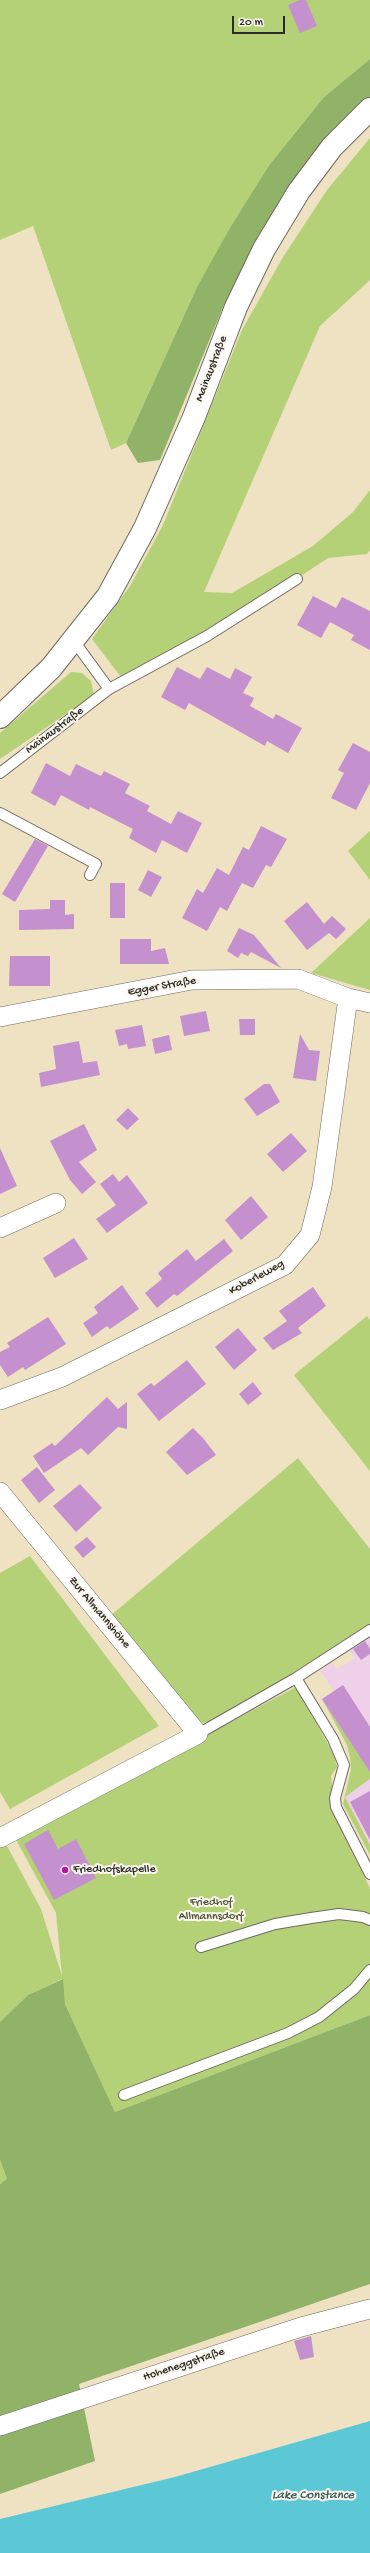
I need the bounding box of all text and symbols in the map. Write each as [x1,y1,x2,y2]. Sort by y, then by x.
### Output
scale bar [234,8,287,34]
text: 20 m [239,16,263,30]
street label: Mainaustraße [193,334,231,404]
street label: Mainaustraße [23,704,87,758]
street label: Egger Straße [127,974,197,1000]
street label: Koberleweg [227,1257,287,1299]
street label: Zur Allmannshöhe [65,1574,133,1652]
place label: Friedhofskapelle [73,1863,156,1877]
marker: Friedhofskapelle [60,1865,70,1875]
park label: Friedhof Allmannsdorf [179,1896,243,1924]
street label: Hoheneggstraße [141,2345,227,2385]
water label: Lake Constance [272,2488,354,2504]

